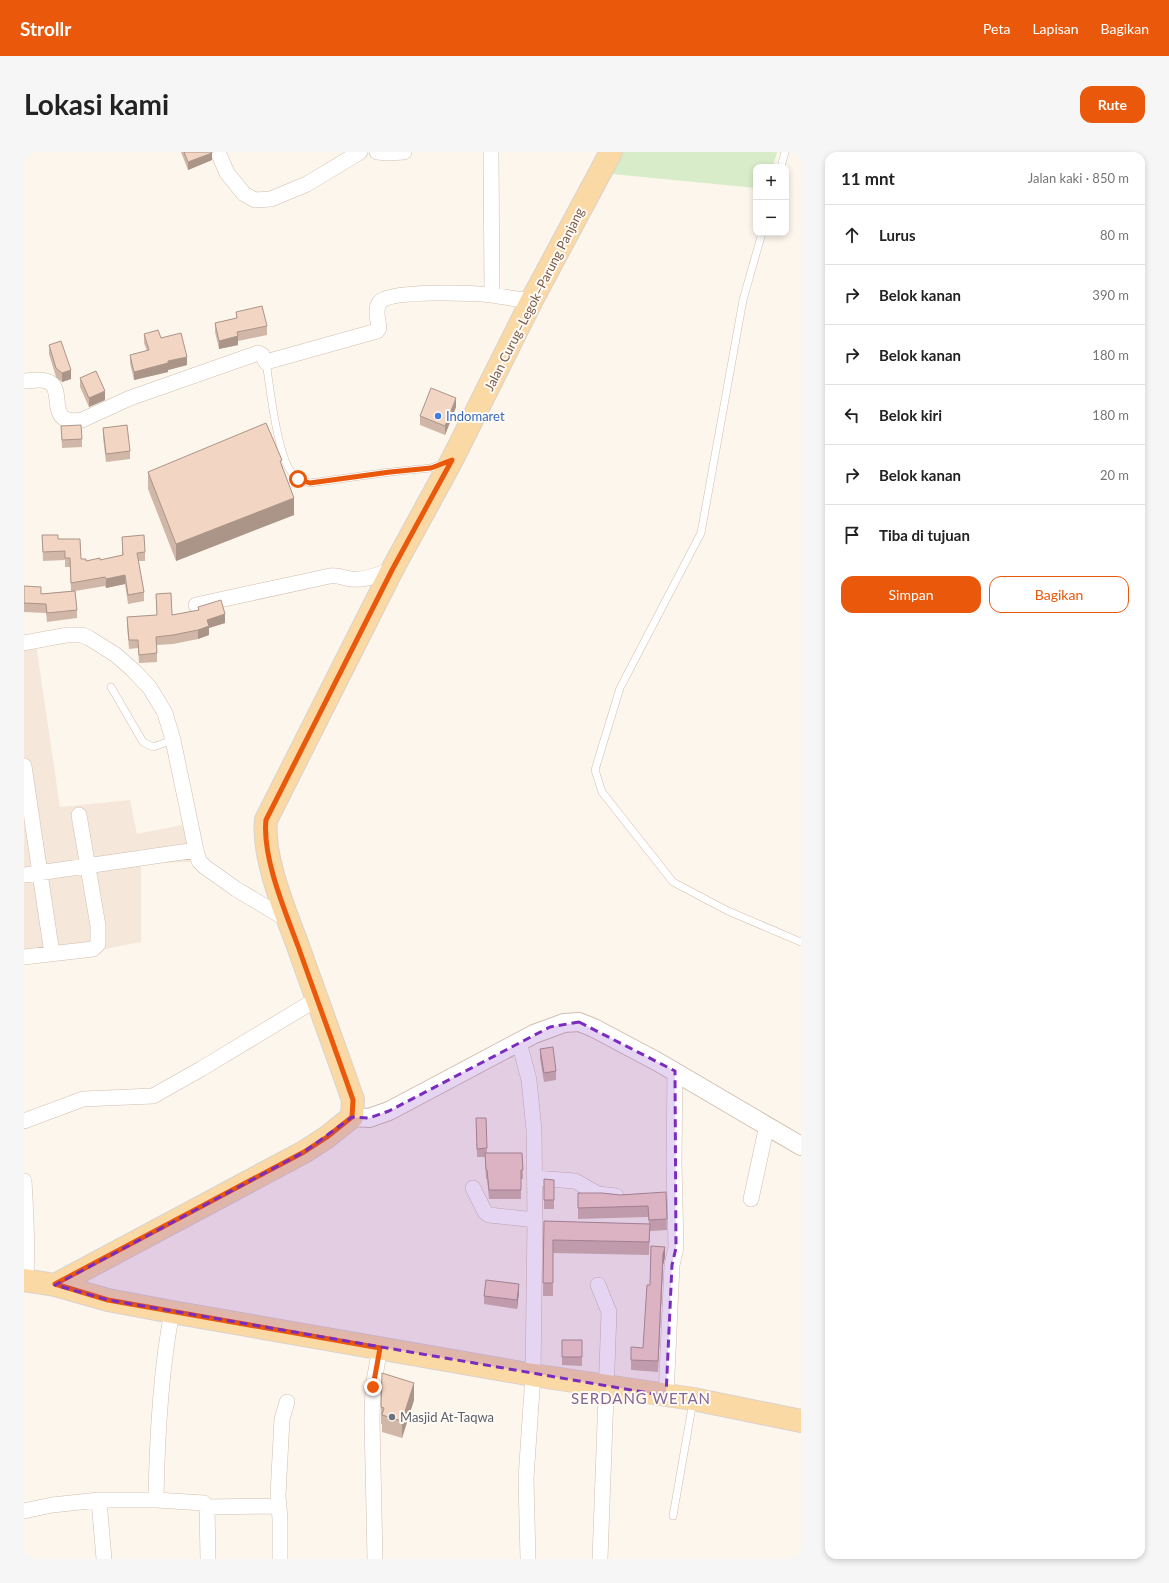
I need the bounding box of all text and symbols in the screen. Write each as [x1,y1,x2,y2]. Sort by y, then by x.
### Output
text: Strollr [20,17,71,40]
text: Peta [983,20,1010,37]
text: Lapisan [1032,20,1079,37]
text: Bagikan [1101,20,1149,37]
button: Rute [1080,86,1145,123]
text: Lokasi kami [24,87,169,121]
map controls [753,164,789,236]
button: + [753,164,789,200]
text: 11 mnt [841,168,895,189]
text: Jalan kaki · 850 m [1028,170,1129,186]
button: − [753,200,789,236]
street label: Jalan Curug–Legok–Parung Panjang [481,205,587,393]
icon: ahead [841,224,863,246]
text: Lurus [879,226,916,244]
text: 80 m [1100,227,1129,243]
icon: right [841,284,863,306]
text: Belok kanan [879,286,961,304]
text: 390 m [1092,287,1129,303]
icon: right [841,344,863,366]
text: Belok kanan [879,346,961,364]
text: 180 m [1092,347,1129,363]
icon: left [841,404,863,426]
text: Belok kiri [879,406,942,424]
text: 180 m [1092,407,1129,423]
place label: Indomaret [446,408,505,424]
marker: Indomaret [433,411,443,421]
icon: right [841,464,863,486]
text: Belok kanan [879,466,961,484]
text: 20 m [1100,467,1129,483]
route start [289,470,307,488]
icon: arrive [841,524,863,546]
text: Tiba di tujuan [879,526,970,544]
button: Simpan [841,576,981,613]
button: Bagikan [989,576,1129,613]
route end [364,1378,382,1396]
district label: SERDANG WETAN [571,1389,711,1407]
place label: Masjid At-Taqwa [400,1409,494,1425]
marker: Masjid At-Taqwa [387,1412,397,1422]

